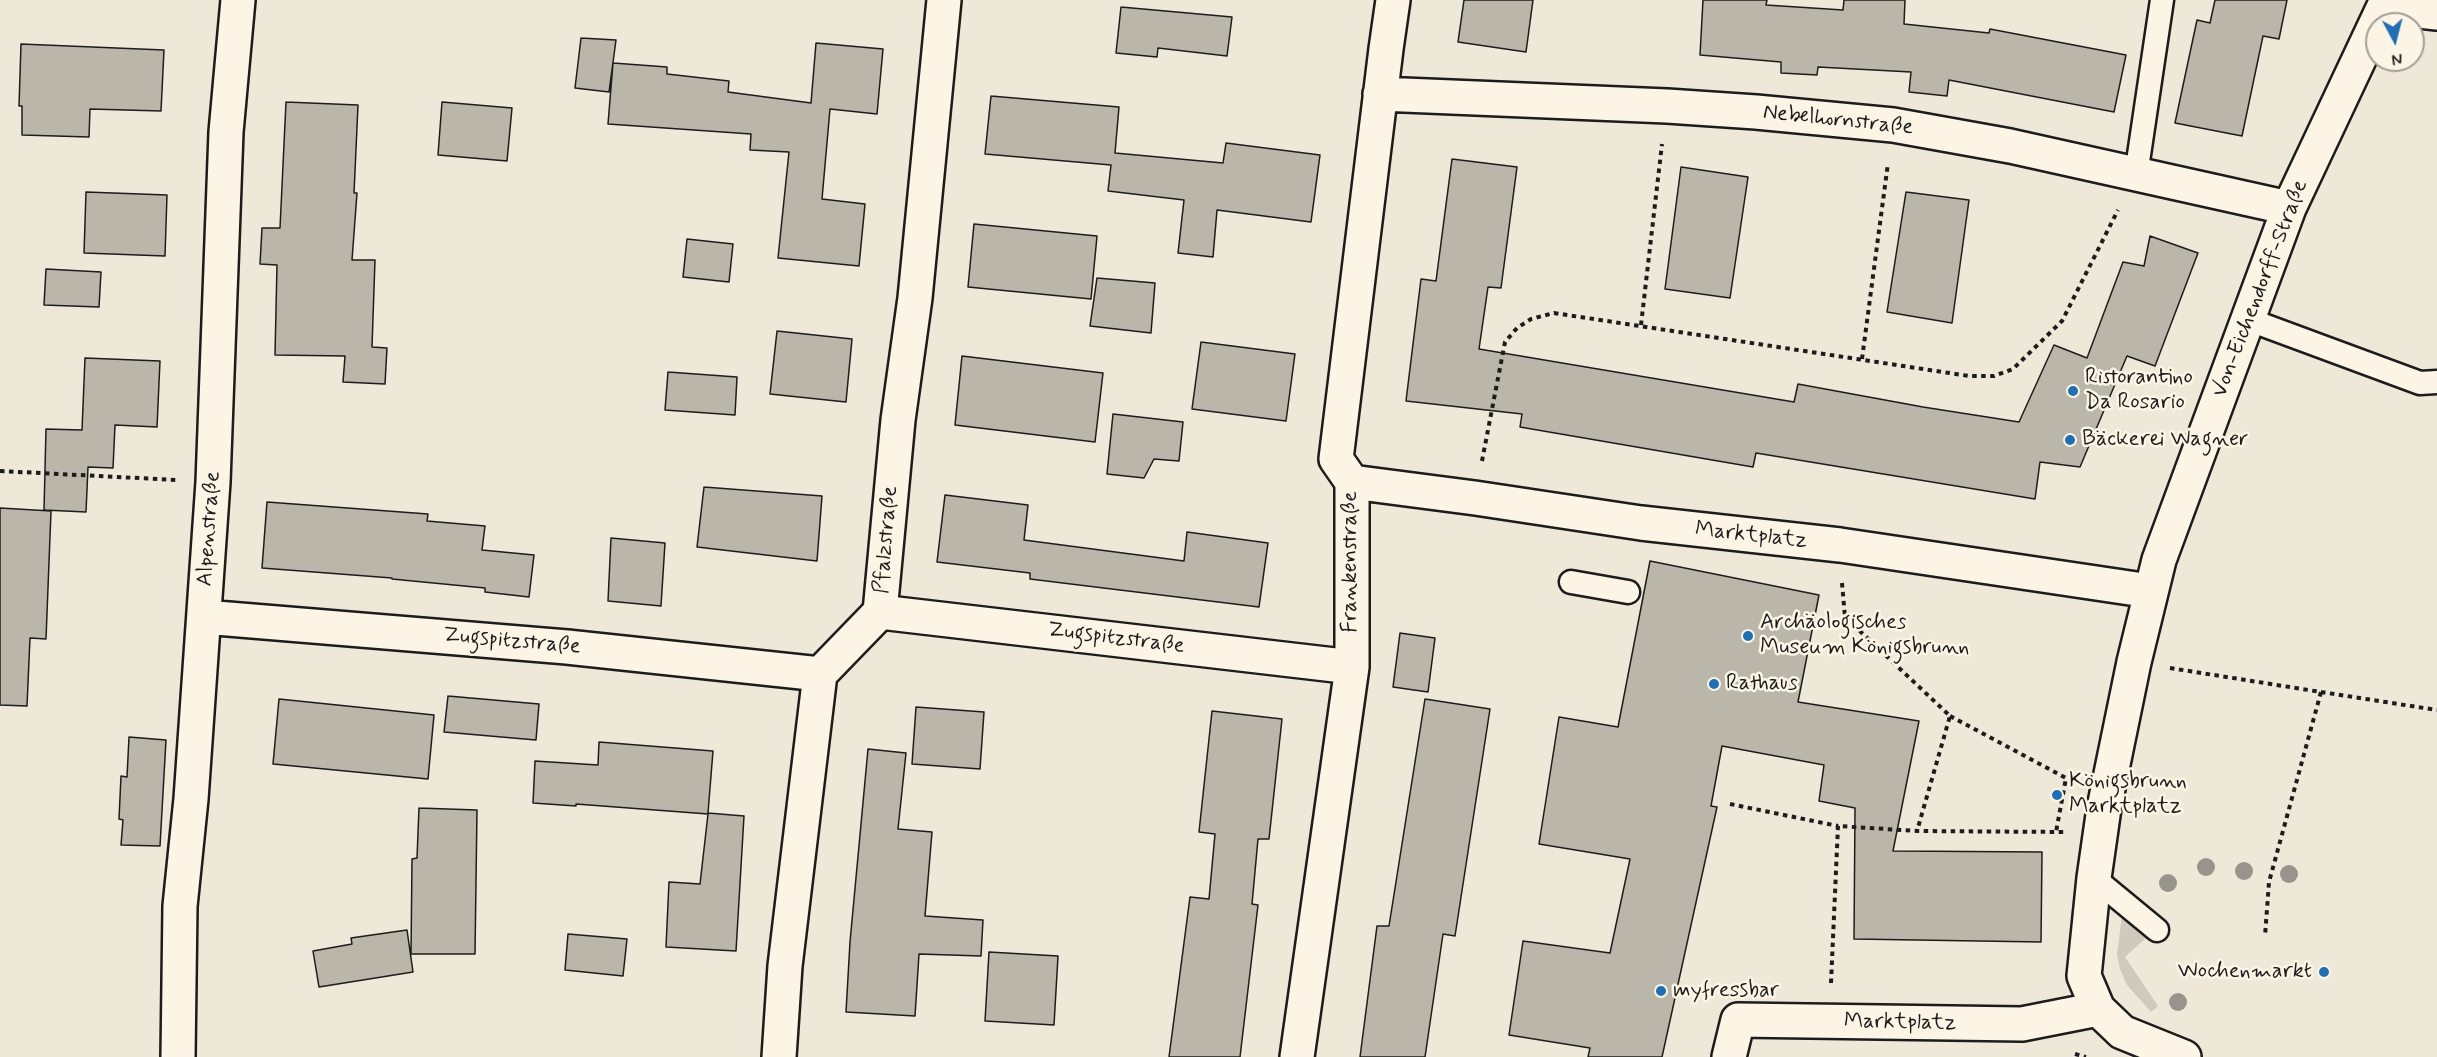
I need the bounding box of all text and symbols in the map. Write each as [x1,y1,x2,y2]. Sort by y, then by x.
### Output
north arrow [2365,12,2425,72]
text: N [2390,47,2404,69]
street label: Nebelhornstraße [1762,100,1914,142]
street label: Von-Eichendorff-Straße [2207,177,2315,401]
place label: Ristorantino Da Rosario [2085,365,2193,416]
marker: Ristorantino Da Rosario [2066,384,2080,398]
place label: Bäckerei Wagner [2082,427,2248,453]
marker: Bäckerei Wagner [2063,433,2077,447]
street label: Alpenstraße [193,471,227,587]
street label: Pfalzstraße [869,485,905,595]
street label: Frankenstraße [1338,491,1364,633]
street label: Marktplatz [1694,517,1808,555]
place label: Archäologisches Museum Königsbrunn [1760,610,1969,662]
street label: Zugspitzstraße [1046,618,1186,660]
street label: Zugspitzstraße [442,623,582,661]
marker: Archäologisches Museum Königsbrunn [1741,629,1755,643]
place label: Rathaus [1726,671,1798,697]
marker: Rathaus [1707,677,1721,691]
place label: Königsbrunn Marktplatz [2069,769,2187,820]
marker: Königsbrunn Marktplatz [2050,788,2064,802]
place label: Wochenmarkt [2178,959,2312,985]
marker: Wochenmarkt [2317,965,2331,979]
place label: myfressbar [1673,978,1779,1004]
marker: myfressbar [1654,984,1668,998]
street label: Marktplatz [1844,1009,1956,1037]

